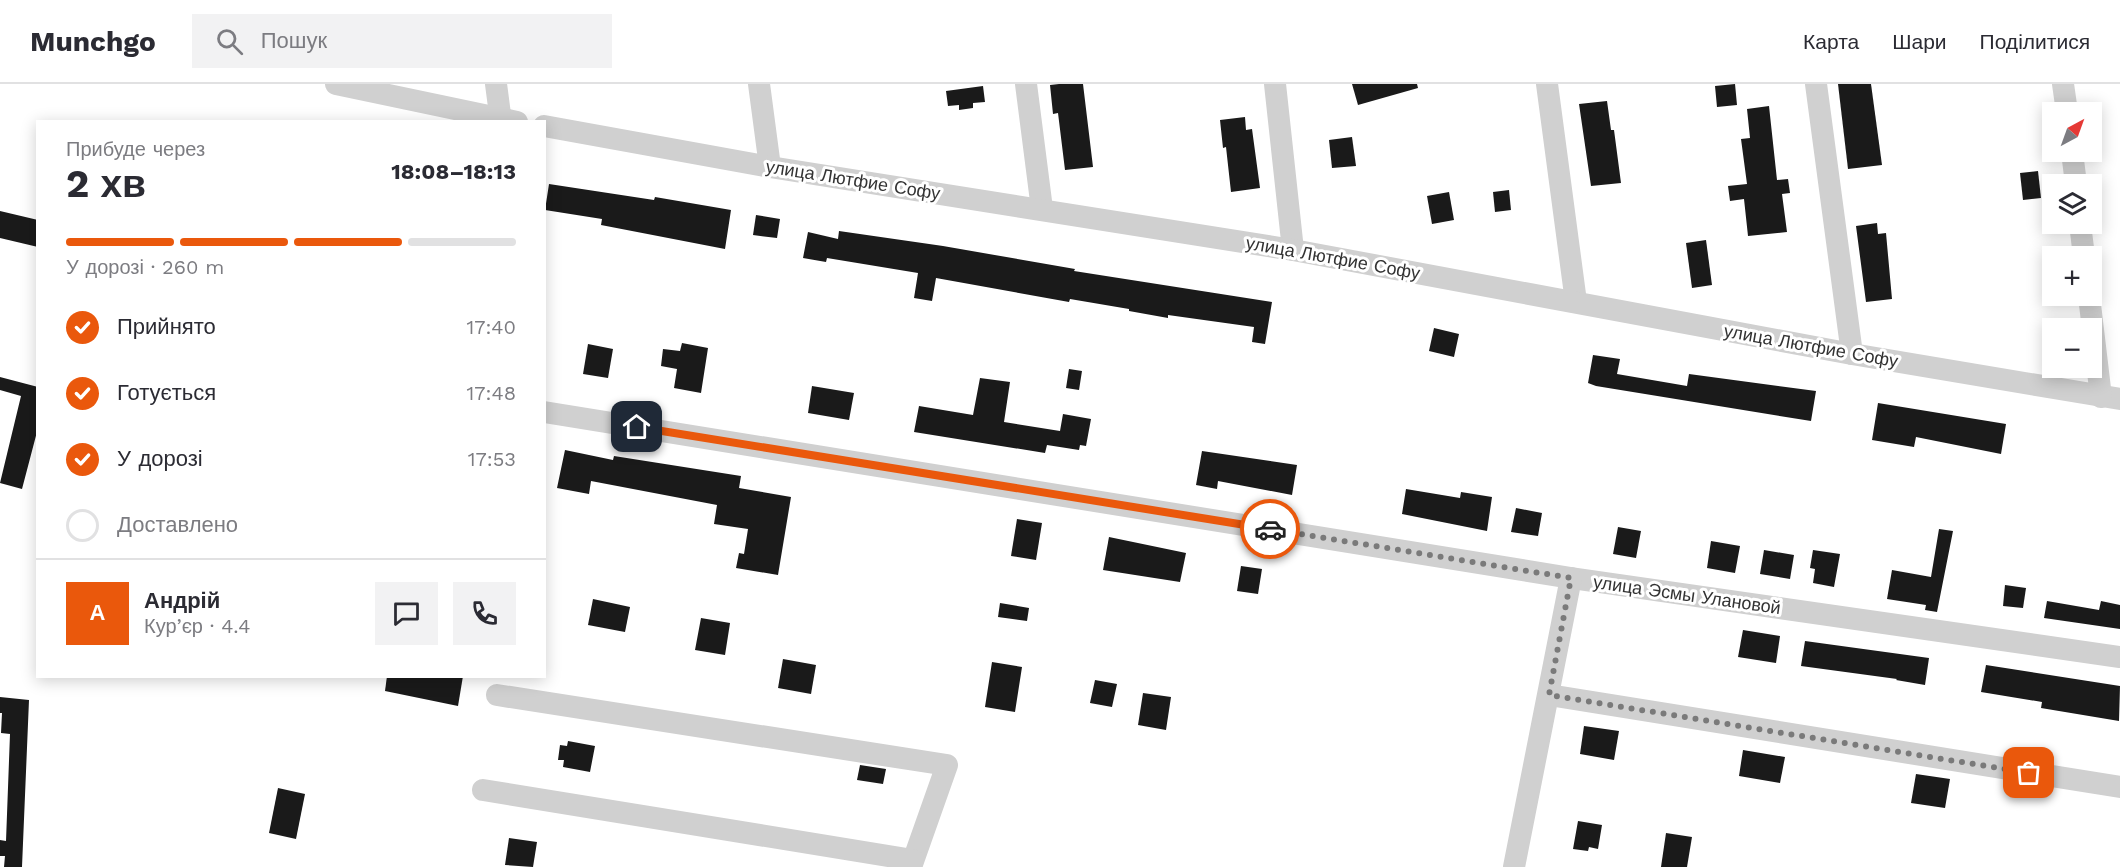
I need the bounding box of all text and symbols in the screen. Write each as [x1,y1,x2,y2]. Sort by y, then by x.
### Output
search box [192,14,612,68]
text: Munchgo [30,25,156,58]
icon: search [213,25,246,58]
text: Пошук [261,28,327,53]
text: Карта [1803,29,1859,54]
text: Шари [1892,29,1947,54]
text: Поділитися [1980,29,2090,54]
north arrow [2042,102,2102,162]
map controls [2042,102,2102,378]
text: Прибуде через [66,137,205,161]
street label: улица Лютфие Софу [764,155,942,204]
text: 18:08–18:13 [391,159,516,184]
text: 2 хв [66,161,146,206]
button: layers [2042,174,2102,234]
street label: улица Лютфие Софу [1244,232,1422,283]
button: + [2042,246,2102,306]
text: У дорозі · 260 m [66,255,224,279]
icon: check [66,311,99,344]
text: Прийнято [117,314,216,339]
text: 17:40 [466,315,516,339]
button: − [2042,318,2102,378]
street label: улица Лютфие Софу [1722,320,1900,371]
icon: check [66,377,99,410]
text: Готується [117,380,216,405]
text: 17:48 [467,381,516,405]
pin [611,401,662,452]
icon: home [620,410,653,443]
icon: check [66,443,99,476]
text: У дорозі [117,446,203,471]
text: 17:53 [468,447,516,471]
courier [1240,499,1300,559]
text: Доставлено [117,512,238,537]
icon: car [1254,513,1287,546]
street label: улица Эсмы Улановой [1592,571,1782,618]
button: chat [375,582,438,645]
button: phone [453,582,516,645]
text: Андрій [144,588,220,613]
text: А [90,600,105,625]
text: Кур’єр · 4.4 [144,614,250,638]
pin [2003,747,2054,798]
icon: bag [2012,756,2045,789]

